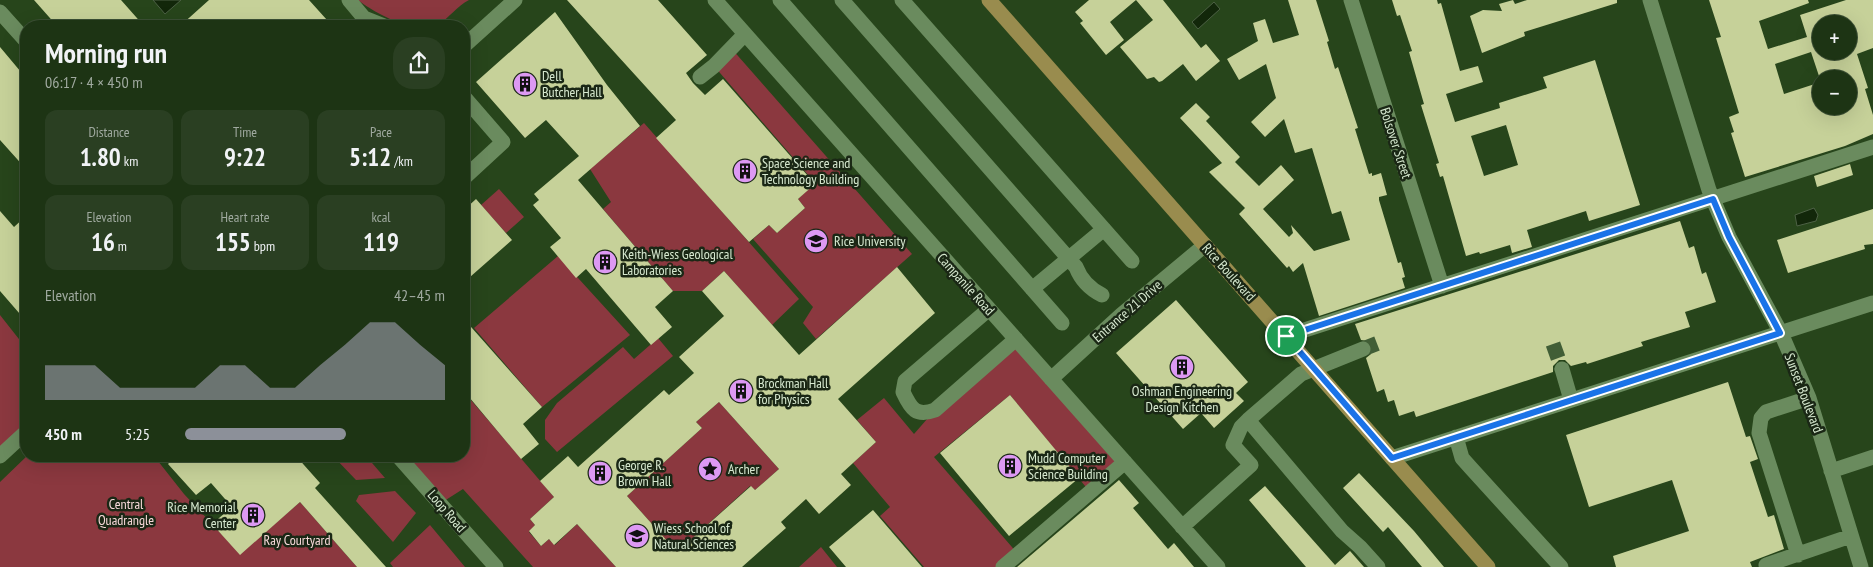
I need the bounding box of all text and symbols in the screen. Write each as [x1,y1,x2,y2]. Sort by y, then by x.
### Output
map controls [1812,15,1857,115]
button: + [1812,15,1857,60]
text: Morning run [45,34,167,71]
button: share [393,37,445,89]
place label: Dell Butcher Hall [542,67,603,101]
button: − [1812,70,1857,115]
building icon: Dell Butcher Hall [512,71,538,97]
text: 06:17 · 4 × 450 m [45,72,143,92]
street label: Bolsover Street [1376,105,1416,181]
text: Distance [88,123,130,141]
text: Time [233,123,257,141]
text: Pace [370,123,392,141]
text: 1.80 [80,141,121,173]
text: 9:22 [224,141,266,173]
text: 5:12 [349,141,391,173]
text: km [121,152,138,170]
text: /km [391,152,413,170]
place label: Space Science and Technology Building [762,154,859,188]
building icon: Space Science and Technology Building [732,158,758,184]
text: Elevation [87,208,131,226]
text: Heart rate [221,208,269,226]
text: kcal [371,208,391,226]
text: 16 [91,226,115,258]
text: 155 [215,226,251,258]
text: 119 [363,226,399,258]
school or university icon: Rice University [803,228,829,254]
place label: Rice University [834,232,906,250]
text: m [115,237,127,255]
text: bpm [251,237,275,255]
street label: Rice Boulevard [1198,239,1260,305]
place label: Keith-Wiess Geological Laboratories [622,245,733,279]
building icon: Keith-Wiess Geological Laboratories [592,249,618,275]
street label: Campanile Road [933,249,999,319]
street label: Entrance 21 Drive [1089,276,1166,346]
text: Elevation [45,285,96,305]
text: 42–45 m [394,285,445,305]
pin [1265,315,1307,357]
icon: arrive [1272,322,1300,350]
street label: Sunset Boulevard [1781,351,1827,435]
building icon: Oshman Engineering Design Kitchen [1169,354,1195,380]
place label: Brockman Hall for Physics [758,374,829,408]
building icon: Brockman Hall for Physics [728,378,754,404]
place label: Oshman Engineering Design Kitchen [1132,382,1232,416]
text: 450 m [45,424,82,444]
text: 5:25 [125,424,150,444]
place label: Mudd Computer Science Building [1028,449,1108,483]
building icon: Mudd Computer Science Building [997,453,1023,479]
place label: George R. Brown Hall [618,456,672,490]
place icon: Archer [697,456,723,482]
building icon: George R. Brown Hall [587,460,613,486]
place label: Archer [728,460,759,478]
street label: Loop Road [424,486,470,536]
park label: Central Quadrangle [98,495,154,529]
place label: Rice Memorial Center [167,498,237,532]
building icon: Rice Memorial Center [240,502,266,528]
place label: Wiess School of Natural Sciences [654,519,734,553]
school or university icon: Wiess School of Natural Sciences [624,523,650,549]
park label: Ray Courtyard [264,531,331,549]

